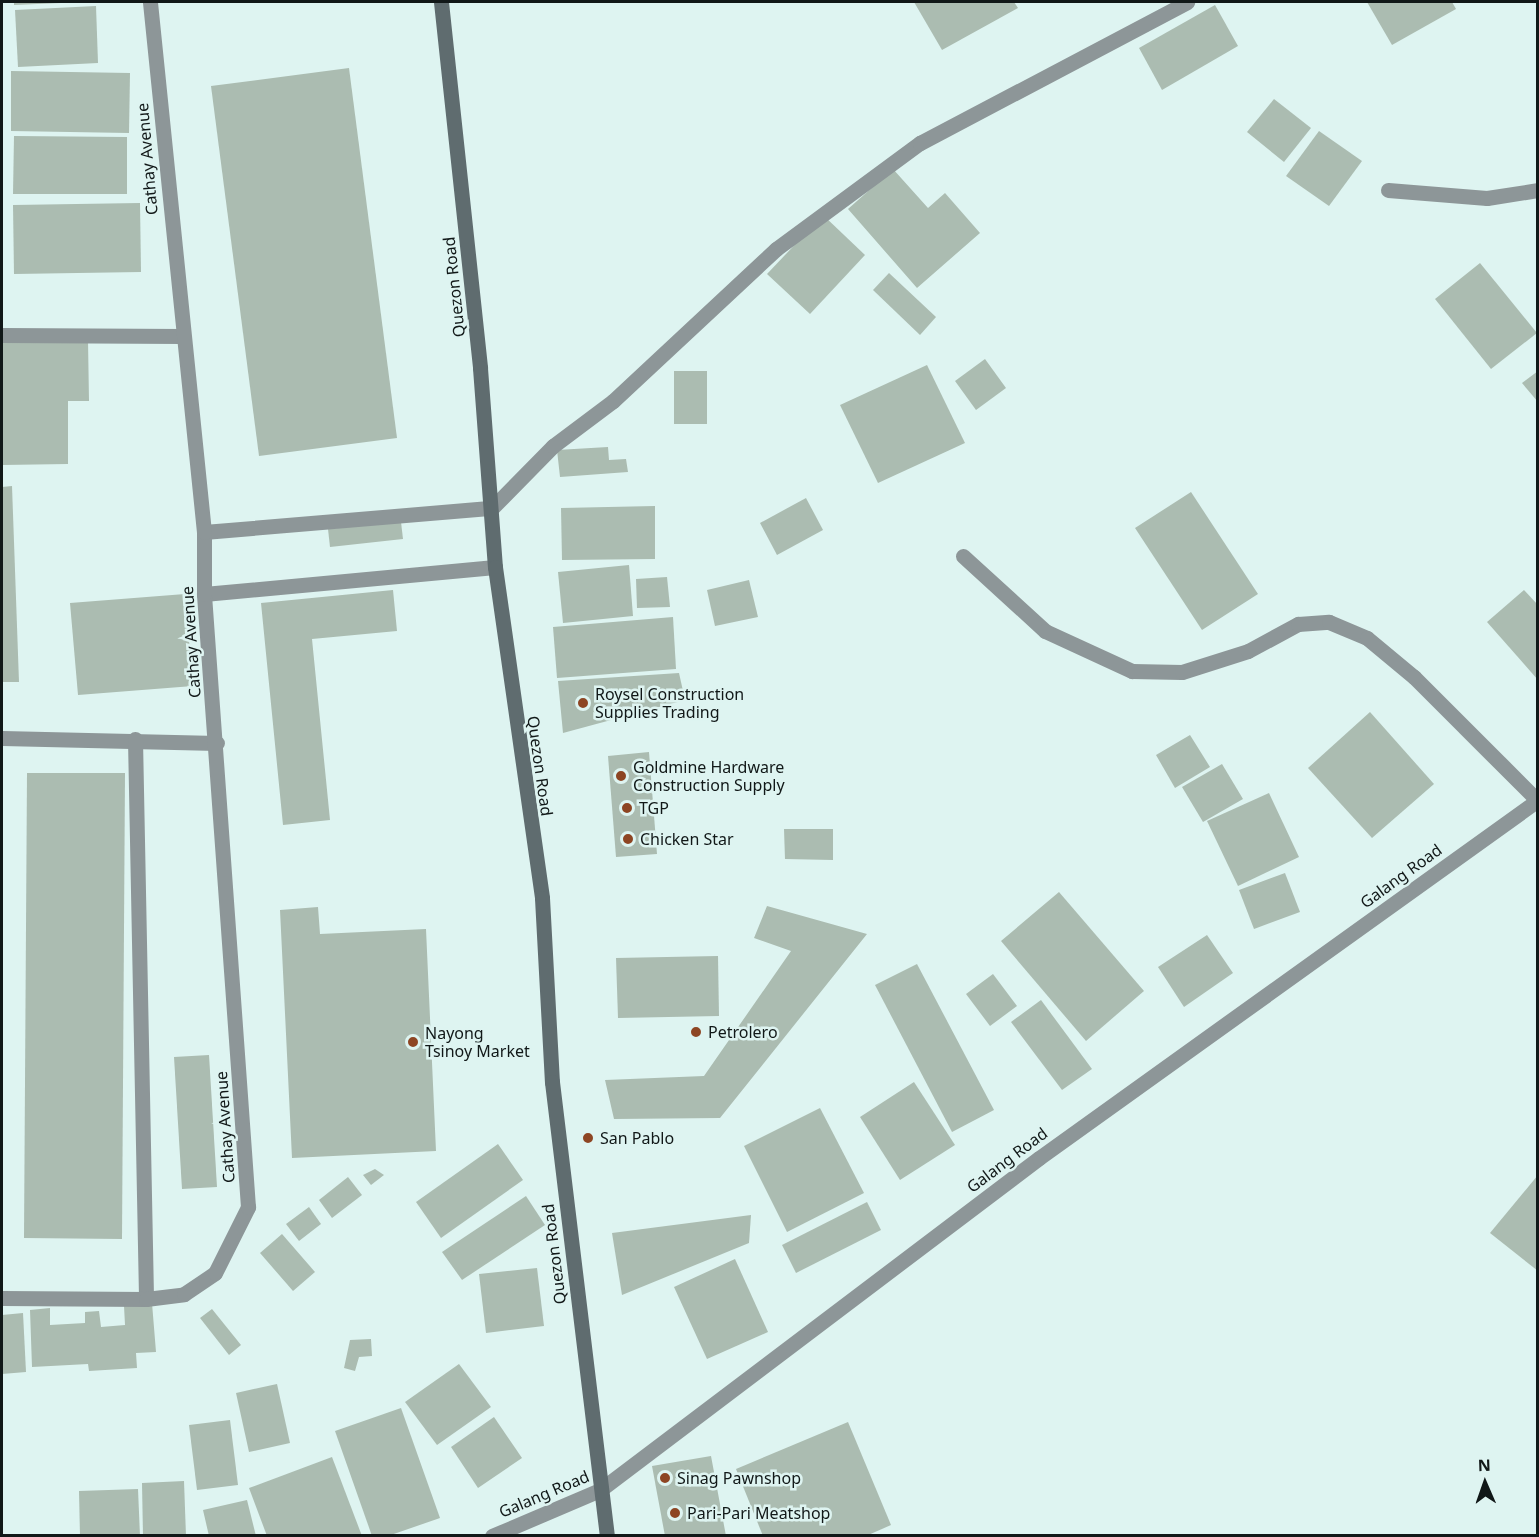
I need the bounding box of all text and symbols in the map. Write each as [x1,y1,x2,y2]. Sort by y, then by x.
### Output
street label: Cathay Avenue [133,102,161,216]
street label: Quezon Road [439,236,469,338]
street label: Cathay Avenue [178,585,204,699]
place label: Roysel Construction Supplies Trading [595,684,744,722]
marker: Roysel Construction Supplies Trading [576,696,590,710]
street label: Quezon Road [523,715,557,817]
place label: Goldmine Hardware Construction Supply [633,757,785,795]
marker: Goldmine Hardware Construction Supply [614,769,628,783]
place label: TGP [639,798,669,818]
marker: TGP [620,801,634,815]
place label: Chicken Star [640,829,734,849]
marker: Chicken Star [621,832,635,846]
street label: Galang Road [1356,840,1446,912]
place label: Petrolero [708,1022,778,1042]
place label: Nayong Tsinoy Market [425,1023,530,1061]
marker: Petrolero [689,1025,703,1039]
marker: Nayong Tsinoy Market [406,1035,420,1049]
street label: Cathay Avenue [212,1070,238,1184]
street label: Galang Road [963,1123,1051,1197]
place label: San Pablo [600,1128,674,1148]
marker: San Pablo [581,1131,595,1145]
street label: Quezon Road [538,1203,570,1305]
north arrow [1455,1453,1515,1513]
text: N [1477,1454,1491,1476]
street label: Galang Road [496,1466,592,1522]
place label: Sinag Pawnshop [677,1468,801,1488]
marker: Sinag Pawnshop [658,1471,672,1485]
place label: Pari-Pari Meatshop [687,1503,830,1523]
marker: Pari-Pari Meatshop [668,1506,682,1520]

